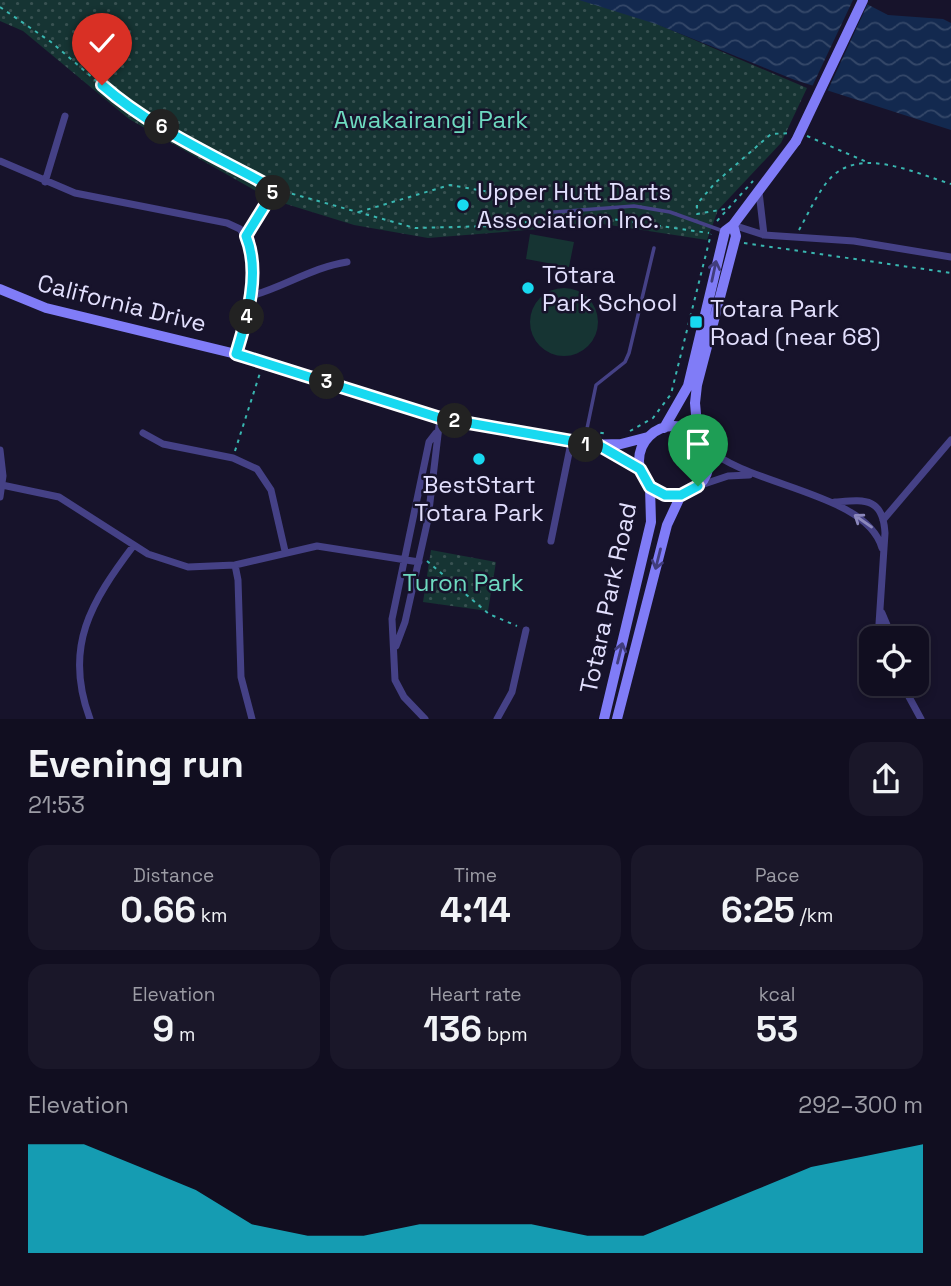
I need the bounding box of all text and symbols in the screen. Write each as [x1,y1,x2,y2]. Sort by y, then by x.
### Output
pin [72,13,132,85]
icon: check [83,24,121,62]
park label: Awakairangi Park [334,104,528,135]
pin: 6 [144,110,180,144]
text: 6 [156,114,167,139]
pin: 5 [256,176,290,210]
place label: Upper Hutt Darts Association Inc. [477,176,671,235]
text: 5 [267,180,278,205]
marker: Upper Hutt Darts Association Inc. [455,197,471,213]
place label: Tōtara Park School [542,259,677,318]
one-way arrow [708,260,722,283]
street label: California Drive [34,267,210,339]
marker: Tōtara Park School [520,280,536,296]
place label: Totara Park Road (near 68) [710,293,881,352]
pin: 4 [230,300,264,334]
text: 4 [240,304,253,329]
marker: Totara Park Road (near 68) [688,314,704,330]
pin: 3 [310,364,344,400]
text: 3 [321,369,332,394]
pin: 2 [438,404,472,438]
text: 2 [449,408,460,433]
pin [668,414,728,486]
icon: arrive [679,425,717,463]
pin: 1 [568,428,604,462]
text: 1 [581,432,590,457]
marker: BestStart Totara Park [471,451,487,467]
place label: BestStart Totara Park [414,469,544,528]
street label: Totara Park Road [573,500,643,696]
one-way arrow [854,514,873,528]
one-way arrow [651,547,664,570]
park label: Turon Park [402,567,524,598]
map controls [859,626,929,696]
button: locate [859,626,929,696]
one-way arrow [614,642,627,665]
text: Evening run [28,740,244,788]
button: share [849,742,923,816]
text: 21:53 [28,790,85,820]
text: Distance [133,863,214,888]
text: Time [454,863,497,888]
text: Pace [755,863,799,888]
text: 0.66 [120,888,196,932]
text: 4:14 [440,888,511,932]
text: 6:25 [721,888,795,932]
text: km [196,903,227,928]
text: /km [795,903,833,928]
text: Elevation [132,982,215,1007]
text: Heart rate [429,982,522,1007]
text: kcal [759,982,795,1007]
text: 9 [152,1007,174,1051]
text: 136 [423,1007,482,1051]
text: 53 [756,1007,798,1051]
text: m [174,1022,195,1047]
text: bpm [482,1022,528,1047]
text: Elevation [28,1090,129,1120]
text: 292–300 m [798,1090,923,1120]

